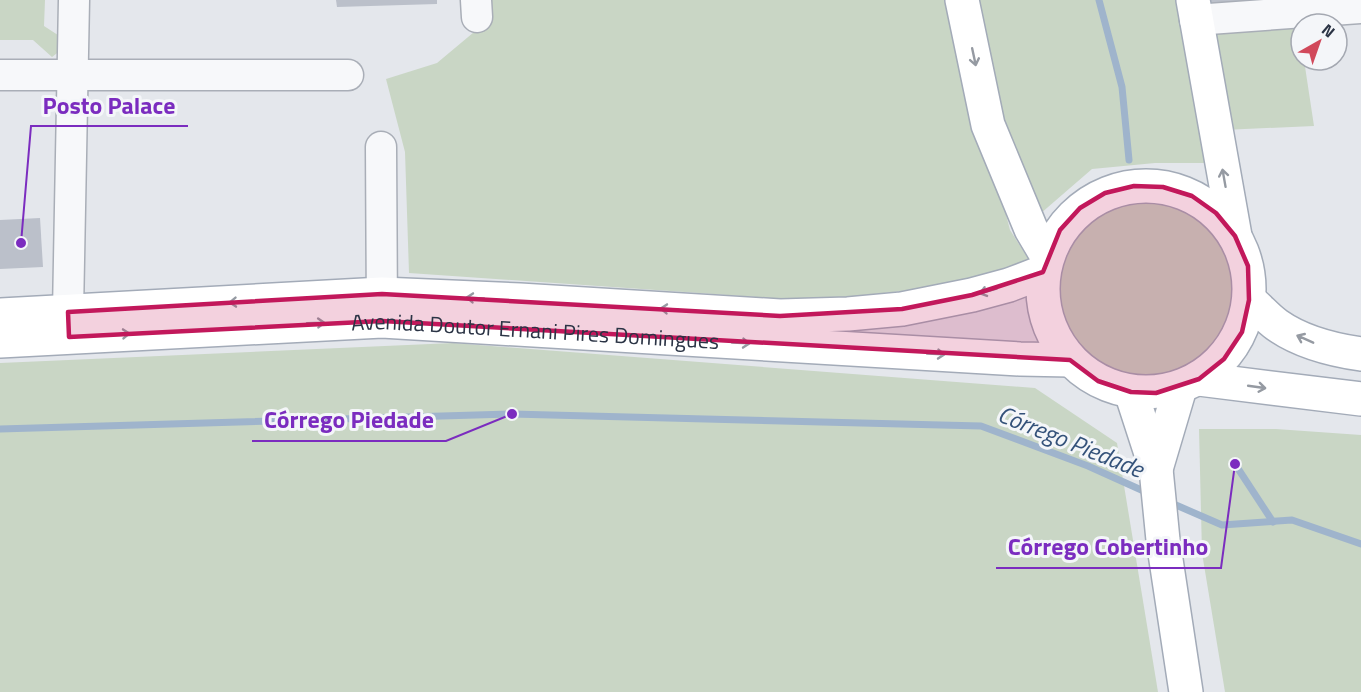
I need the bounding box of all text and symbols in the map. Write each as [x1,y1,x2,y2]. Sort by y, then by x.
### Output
north arrow [1289,12,1349,72]
text: N [1317,18,1341,43]
one-way arrow [969,47,980,67]
callout: Posto Palace [31,84,188,126]
text: Posto Palace [43,87,175,123]
one-way arrow [1218,169,1229,188]
one-way arrow [979,286,998,297]
one-way arrow [465,292,485,303]
one-way arrow [229,296,249,307]
one-way arrow [660,303,680,314]
street label: Avenida Doutor Ernani Pires Domingues [350,304,720,358]
one-way arrow [305,317,325,329]
one-way arrow [111,328,131,339]
one-way arrow [1296,333,1314,344]
one-way arrow [731,338,751,349]
one-way arrow [925,349,945,360]
one-way arrow [1246,382,1266,393]
water label: Córrego Piedade [993,395,1151,487]
callout: Córrego Piedade [252,399,446,441]
text: Córrego Piedade [264,401,434,437]
callout: Córrego Cobertinho [996,526,1221,568]
text: Córrego Cobertinho [1008,528,1208,564]

